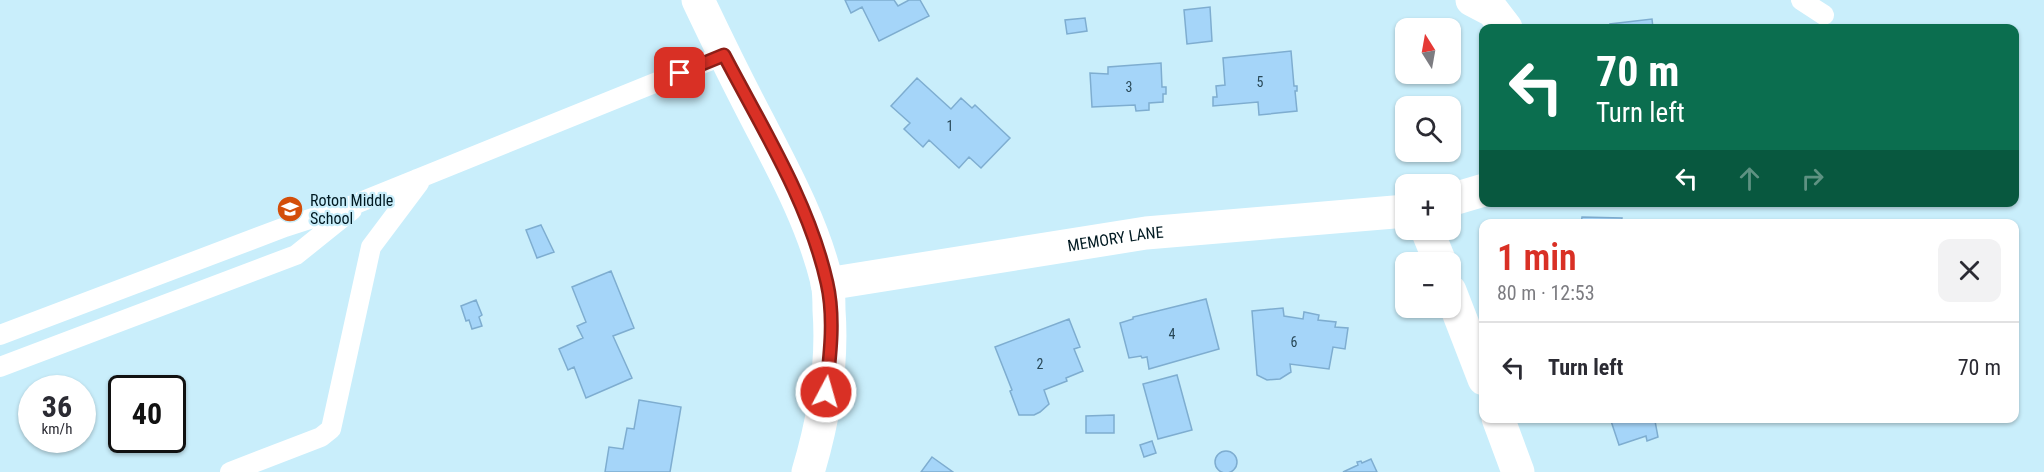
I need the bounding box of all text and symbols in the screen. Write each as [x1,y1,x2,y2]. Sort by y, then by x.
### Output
north arrow [1395,18,1461,84]
map controls [1395,18,1461,318]
pin [654,47,705,98]
text: 70 m [1596,47,1679,96]
icon: left [1497,48,1575,126]
icon: arrive [663,56,696,89]
house number: 5 [1257,74,1264,90]
house number: 3 [1126,79,1132,95]
button: search [1395,96,1461,162]
text: Turn left [1596,97,1685,129]
house number: 1 [947,118,953,134]
icon: left [1670,162,1703,195]
icon: ahead [1733,162,1766,195]
icon: right [1796,162,1829,195]
button: + [1395,174,1461,240]
place label: Roton Middle School [310,191,393,228]
school or university icon: Roton Middle School [275,194,305,224]
street label: MEMORY LANE [1066,223,1164,255]
text: 1 min [1497,237,1577,279]
button: close [1938,239,2001,302]
button: − [1395,252,1461,318]
text: 80 m · 12:53 [1497,281,1595,305]
house number: 4 [1169,326,1176,342]
house number: 6 [1291,334,1298,350]
icon: left [1497,351,1530,384]
text: Turn left [1548,355,1623,380]
text: 70 m [1958,355,2001,380]
house number: 2 [1037,356,1044,372]
position arrow [794,360,858,424]
speed limit sign: 40 [108,375,186,453]
text: 36 [42,389,72,424]
text: km/h [42,420,72,438]

